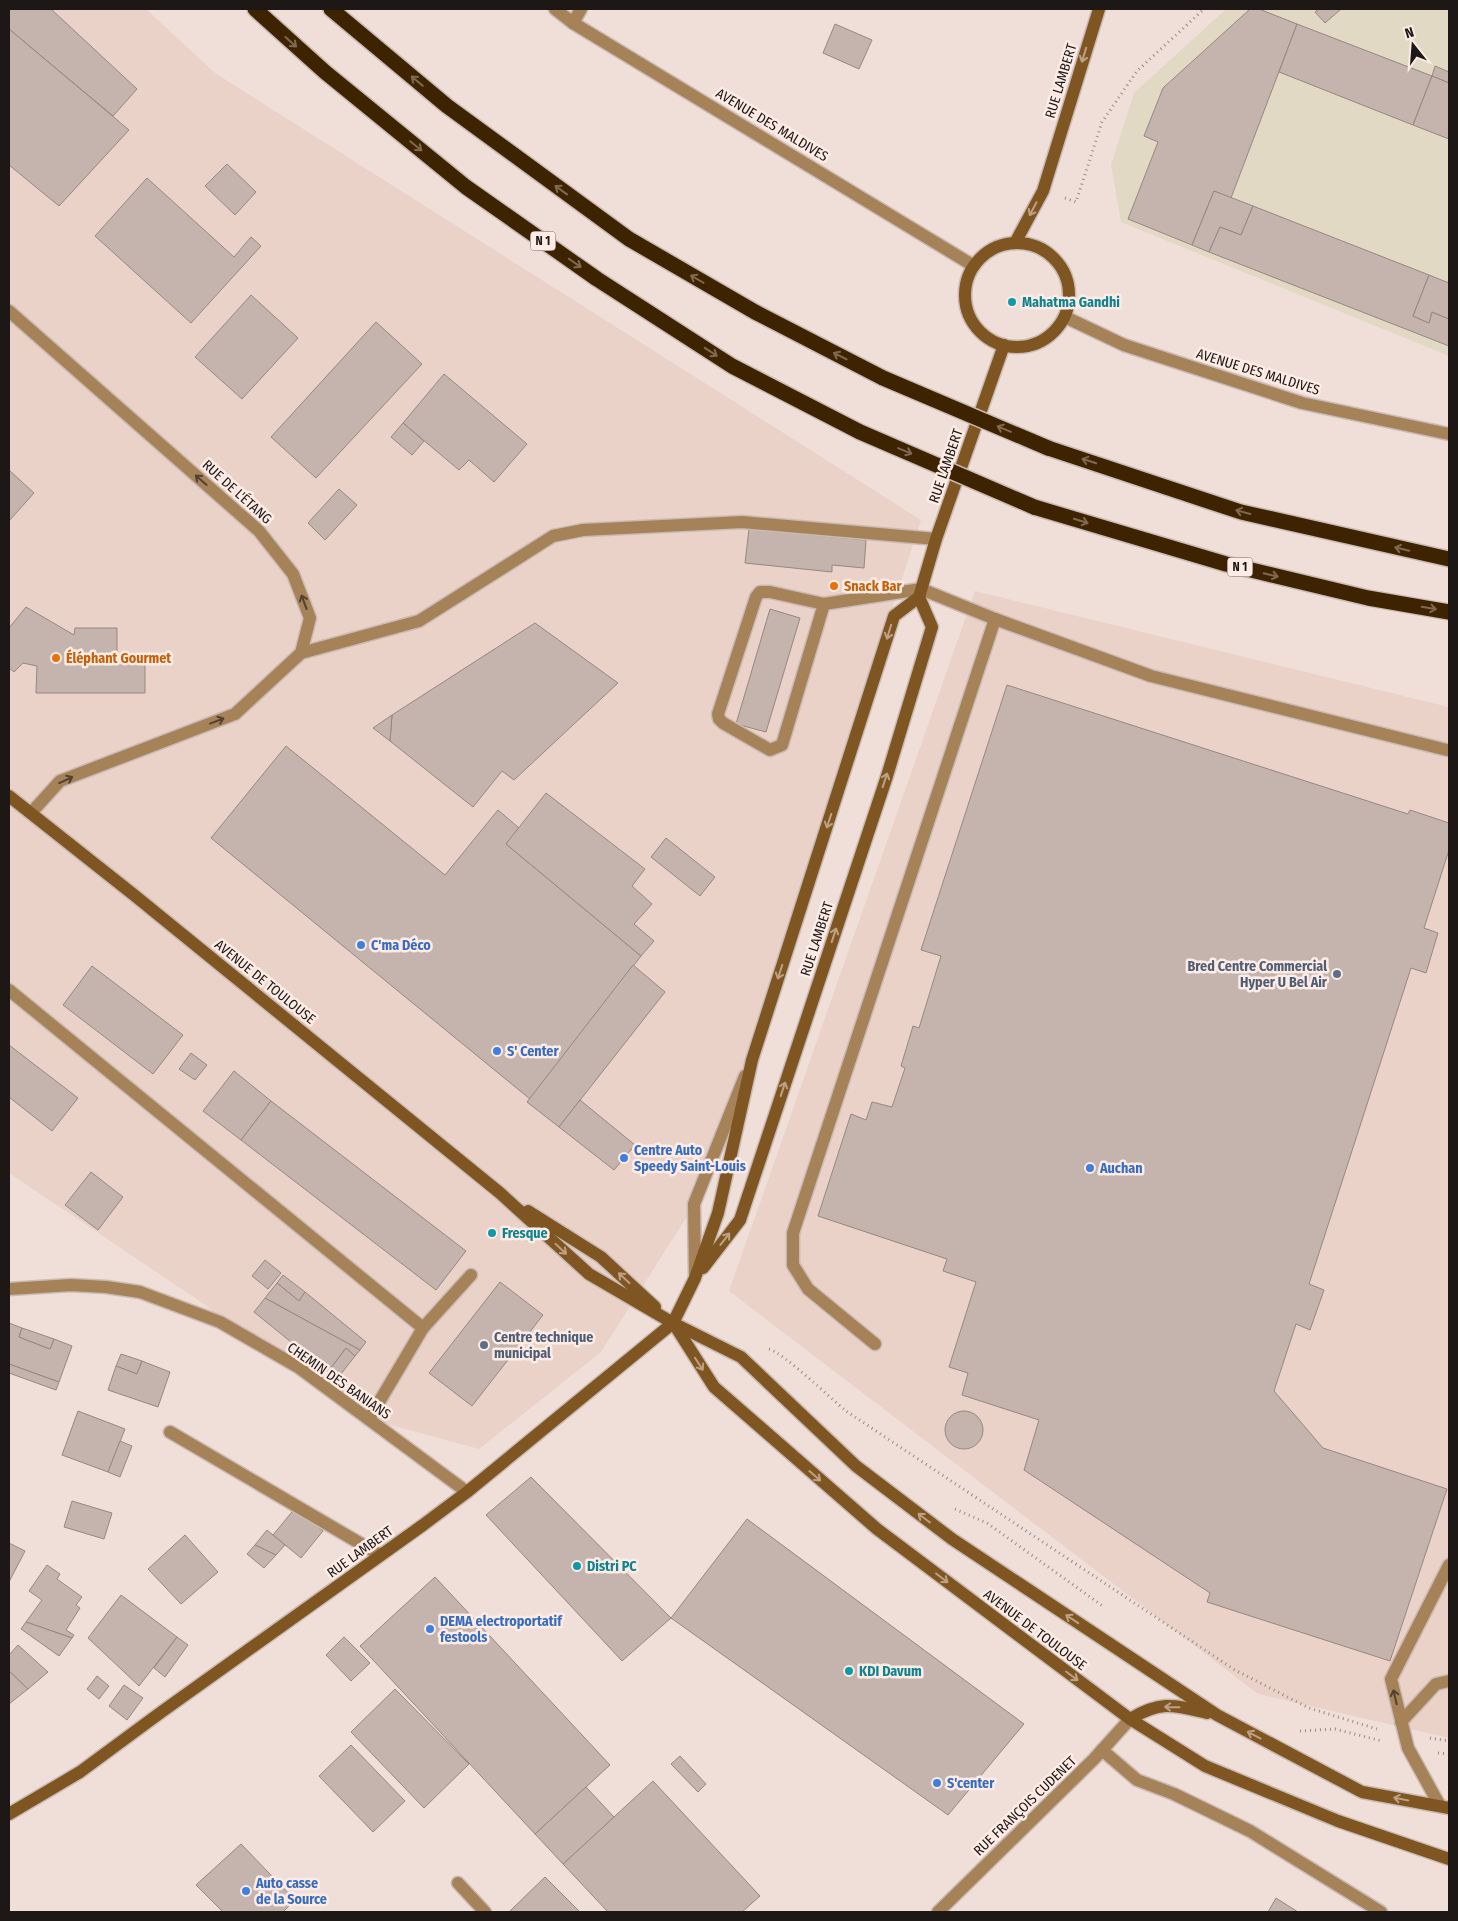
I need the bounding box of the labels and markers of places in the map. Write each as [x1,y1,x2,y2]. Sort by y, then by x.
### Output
place label: Mahatma Gandhi [1022,294,1120,311]
marker: Mahatma Gandhi [1006,296,1018,308]
place label: Snack Bar [844,578,902,595]
marker: Snack Bar [828,580,840,592]
place label: Éléphant Gourmet [66,649,172,667]
marker: Éléphant Gourmet [50,652,62,664]
place label: C'ma Déco [371,937,431,954]
marker: C'ma Déco [355,939,367,951]
place label: Bred Centre Commercial Hyper U Bel Air [1188,958,1328,991]
marker: Bred Centre Commercial Hyper U Bel Air [1331,968,1343,980]
place label: S' Center [507,1043,559,1060]
marker: S' Center [491,1045,503,1057]
place label: Centre Auto Speedy Saint-Louis [634,1142,746,1175]
marker: Centre Auto Speedy Saint-Louis [618,1152,630,1164]
place label: Auchan [1099,1160,1143,1177]
marker: Auchan [1084,1162,1096,1174]
place label: Fresque [502,1225,548,1242]
marker: Fresque [486,1227,498,1239]
place label: Centre technique municipal [494,1329,593,1362]
marker: Centre technique municipal [478,1339,490,1351]
place label: Distri PC [587,1558,637,1575]
marker: Distri PC [571,1560,583,1572]
place label: DEMA electroportatif festools [440,1613,563,1646]
marker: DEMA electroportatif festools [424,1623,436,1635]
place label: KDI Davum [859,1663,922,1680]
marker: KDI Davum [843,1665,855,1677]
place label: S'center [947,1775,995,1792]
marker: S'center [931,1777,943,1789]
place label: Auto casse de la Source [255,1875,327,1908]
marker: Auto casse de la Source [240,1885,252,1897]

